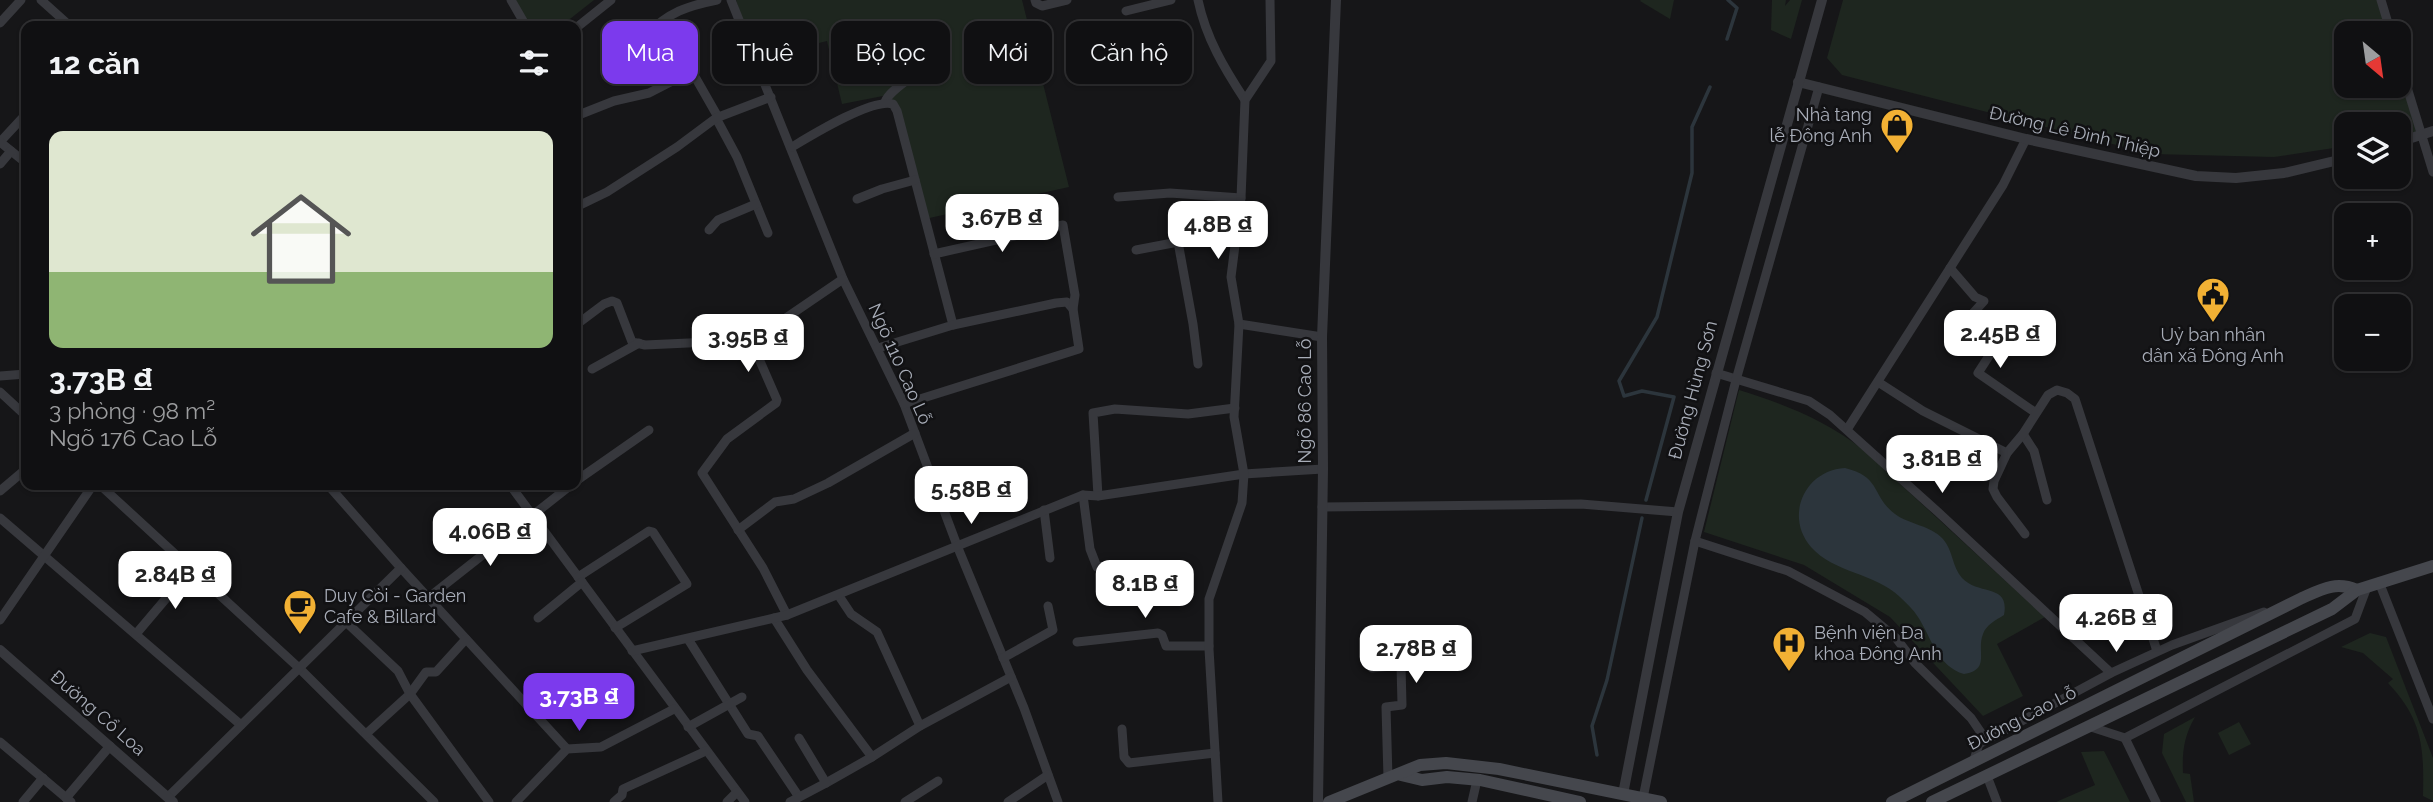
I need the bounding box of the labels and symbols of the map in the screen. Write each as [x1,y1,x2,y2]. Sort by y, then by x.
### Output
north arrow [2334,21,2412,98]
street label: Đường Lê Đình Thiệp [1987,102,2163,161]
place label: Nhà tang lễ Đông Anh [1769,104,1872,146]
shop icon: Nhà tang lễ Đông Anh [1878,106,1916,155]
pin: 3.67B ₫ [937,194,1067,254]
pin: 4.8B ₫ [1161,202,1275,261]
public building icon: Uỷ ban nhân dân xã Đông Anh [2194,275,2232,324]
street label: Ngõ 110 Cao Lỗ [864,300,937,428]
pin: 2.45B ₫ [1935,310,2065,370]
pin: 3.95B ₫ [683,314,813,374]
street label: Đường Hùng Sơn [1664,318,1721,462]
place label: Uỷ ban nhân dân xã Đông Anh [2142,324,2284,366]
street label: Ngõ 86 Cao Lỗ [1294,338,1315,463]
pin: 3.81B ₫ [1877,435,2007,495]
pin: 5.58B ₫ [906,466,1036,526]
pin: 4.06B ₫ [425,508,555,568]
pin: 2.84B ₫ [110,552,240,611]
pin: 8.1B ₫ [1088,560,1202,620]
place label: Duy Còi - Garden Cafe & Billard [324,585,466,627]
cafe icon: Duy Còi - Garden Cafe & Billard [281,587,319,636]
pin: 4.26B ₫ [2051,594,2181,654]
place label: Bệnh viện Đa khoa Đông Anh [1814,622,1942,664]
hospital icon: Bệnh viện Đa khoa Đông Anh [1770,624,1808,673]
pin: 2.78B ₫ [1351,626,1481,685]
street label: Đường Cổ Loa [47,666,150,760]
pin: 3.73B ₫ [514,674,644,733]
street label: Đường Cao Lỗ [1964,681,2080,754]

